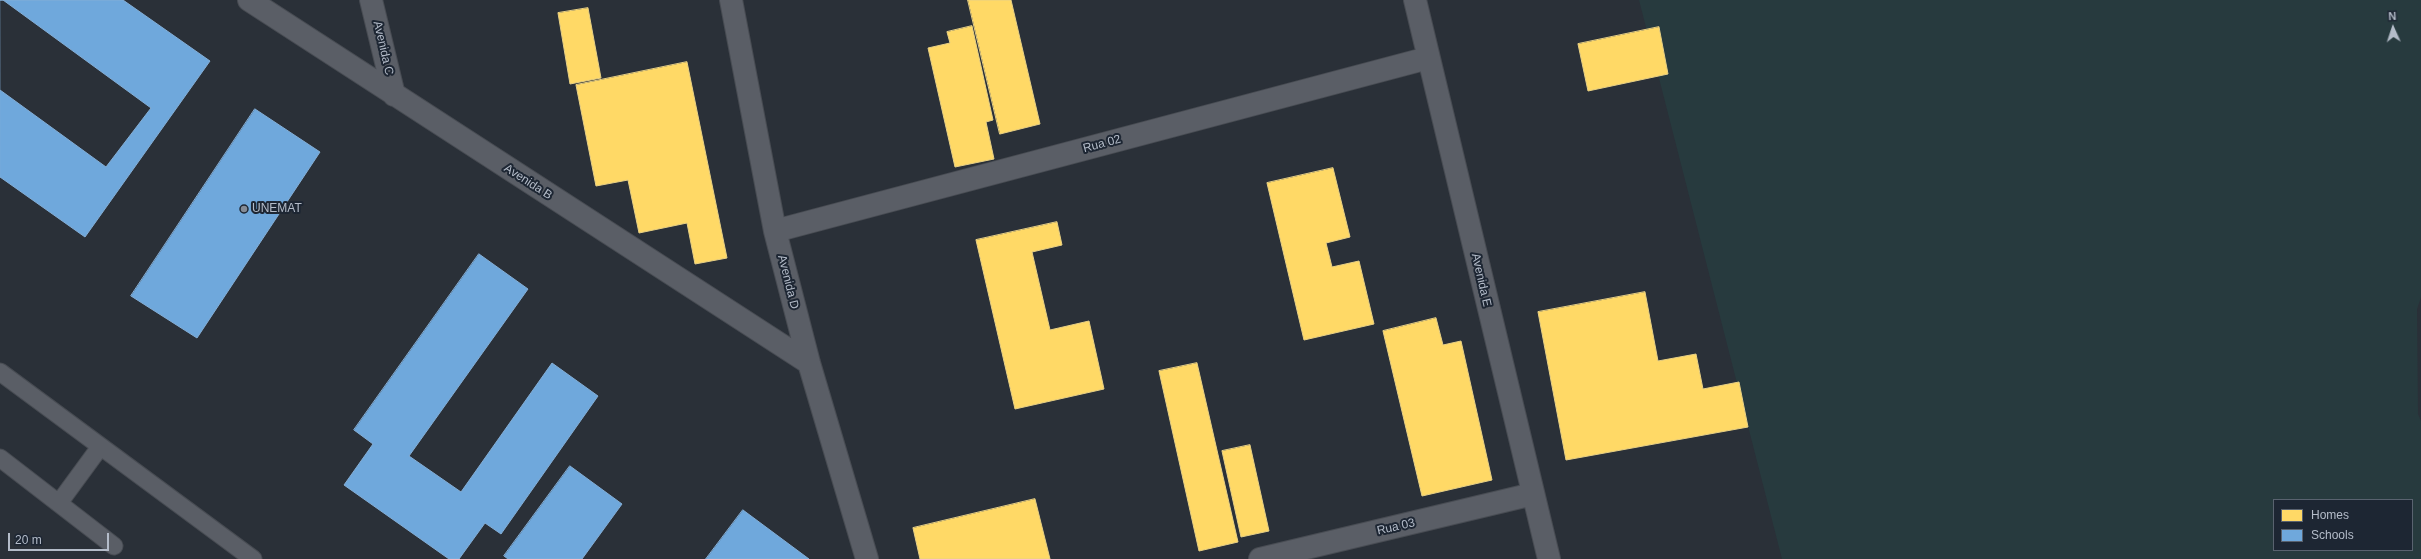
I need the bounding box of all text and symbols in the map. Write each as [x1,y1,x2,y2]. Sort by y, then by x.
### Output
north arrow [2373,8,2413,48]
text: N [2388,10,2397,22]
street label: Avenida C [370,20,396,76]
street label: Rua 02 [1081,132,1123,156]
street label: Avenida B [501,161,555,203]
place label: UNEMAT [252,202,302,216]
marker: UNEMAT [239,204,249,214]
street label: Avenida E [1468,252,1494,308]
street label: Avenida D [774,254,802,310]
legend [2273,499,2413,551]
text: Homes [2311,508,2349,522]
street label: Rua 03 [1376,516,1416,538]
scale bar [10,525,111,551]
text: Schools [2311,528,2354,542]
text: 20 m [15,533,42,547]

